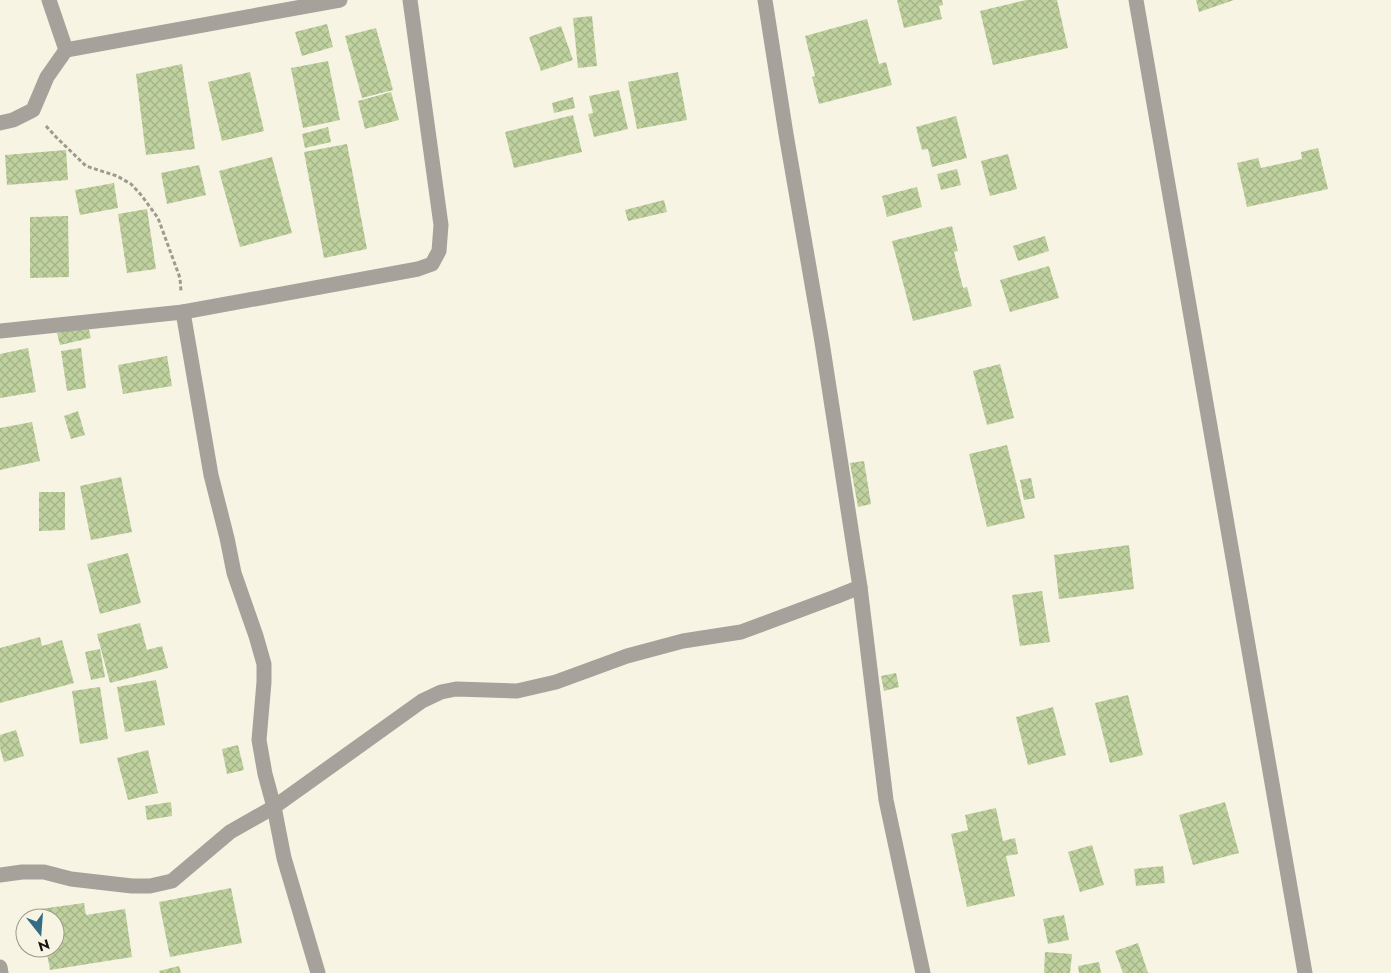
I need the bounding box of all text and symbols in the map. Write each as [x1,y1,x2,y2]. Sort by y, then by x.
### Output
north arrow [15,908,65,958]
text: N [36,934,52,957]

